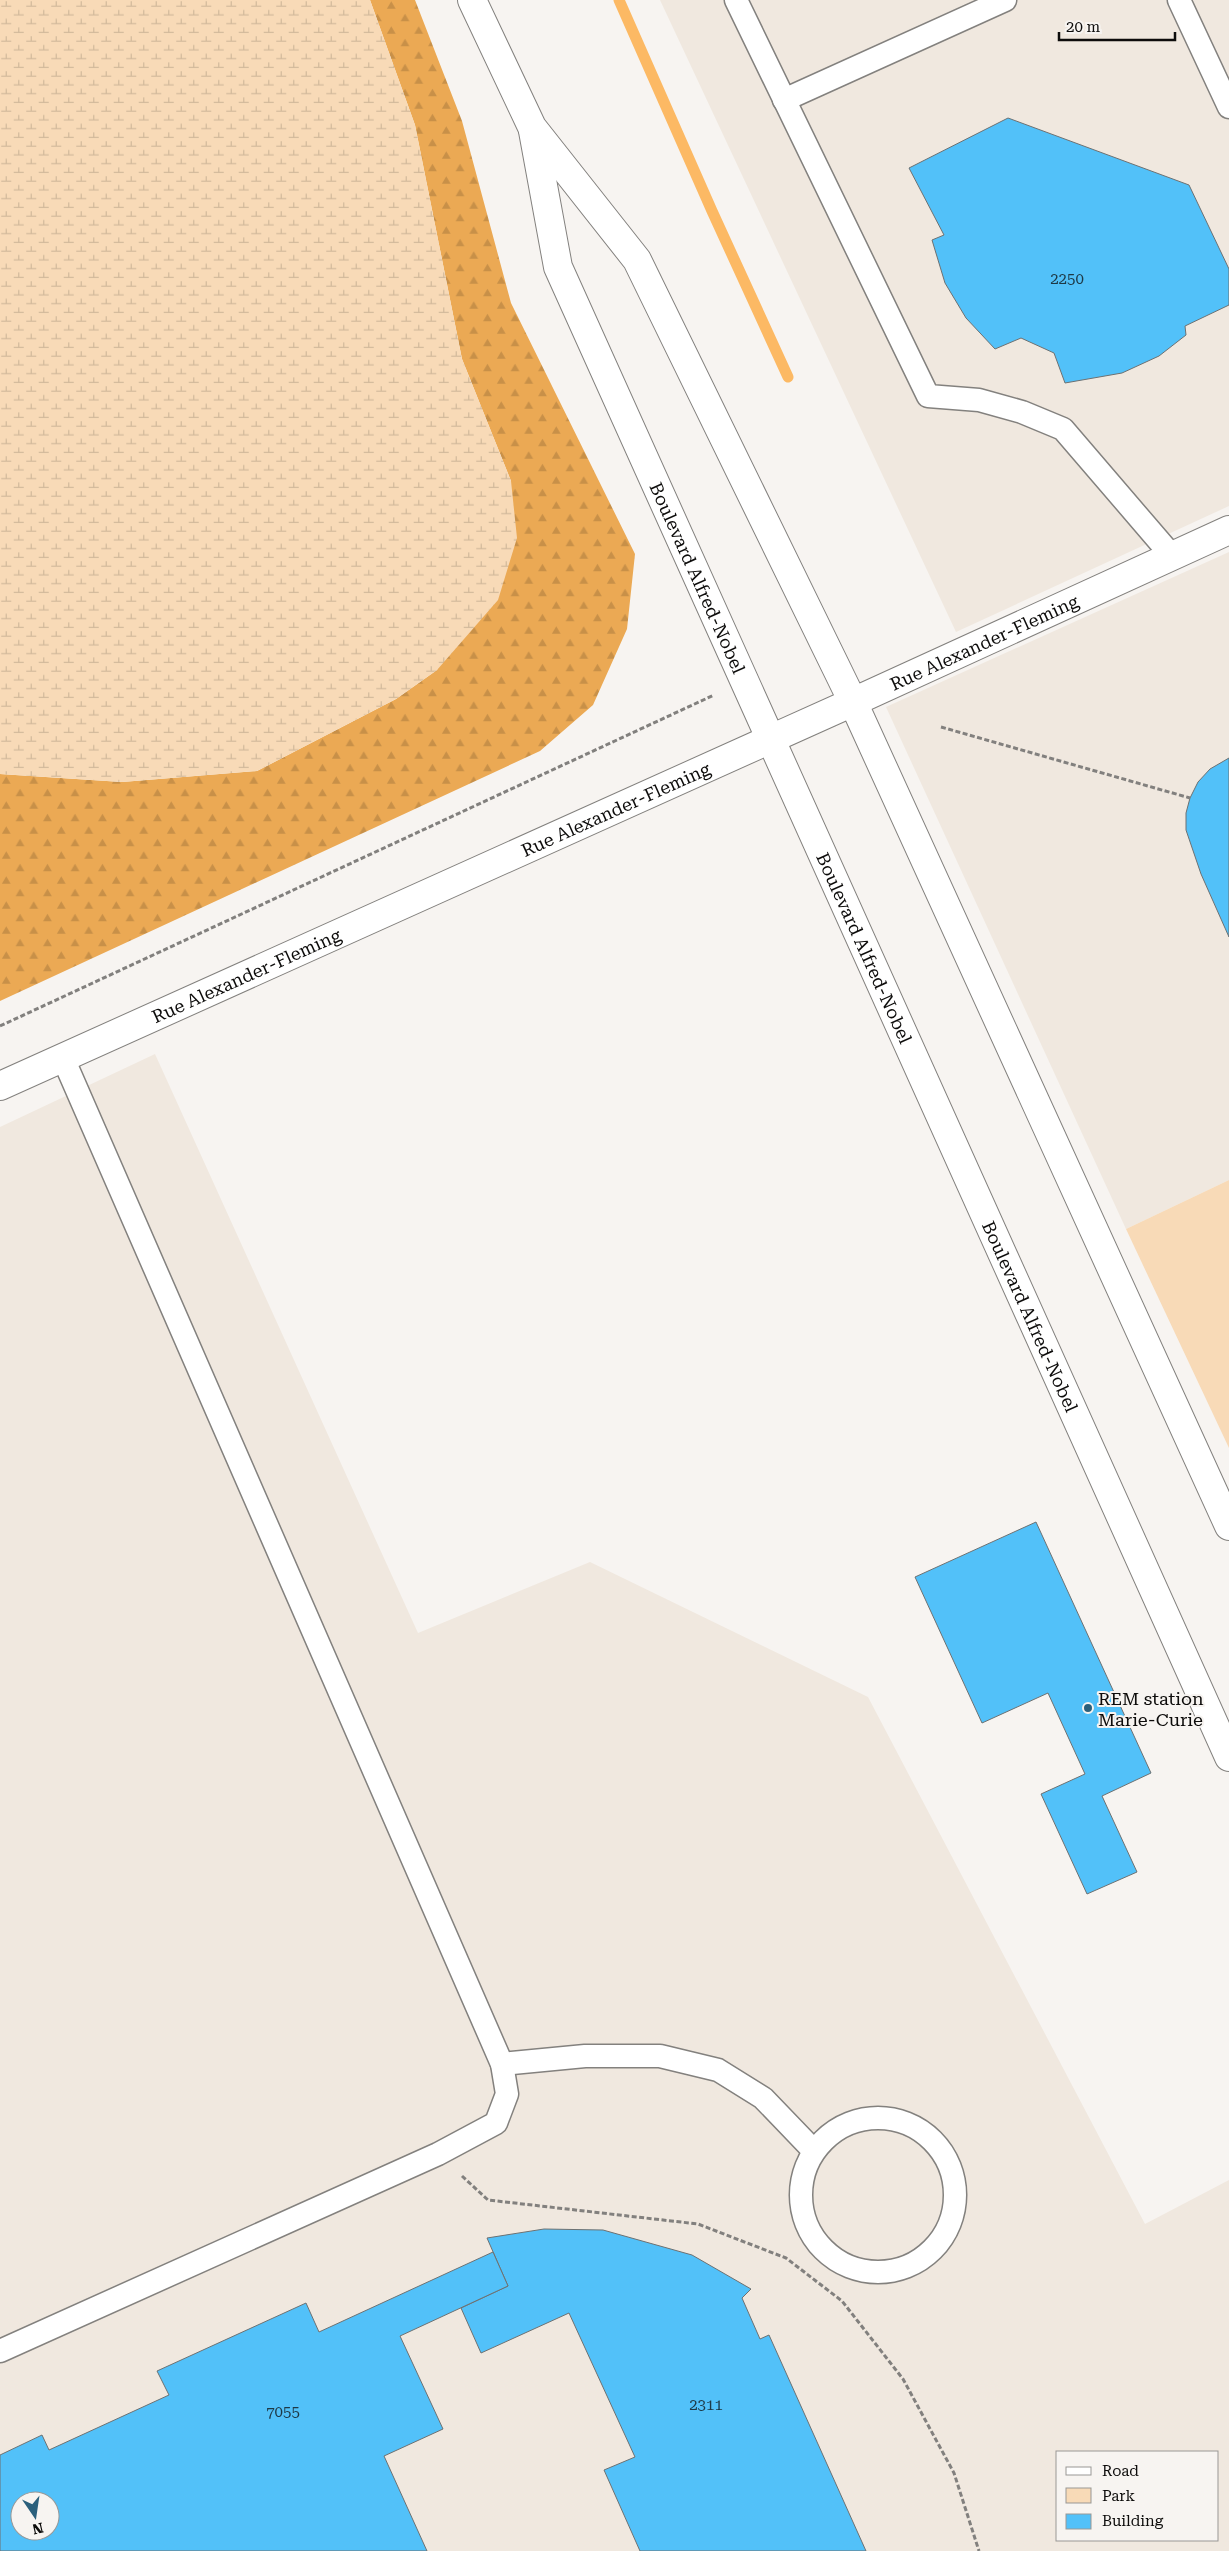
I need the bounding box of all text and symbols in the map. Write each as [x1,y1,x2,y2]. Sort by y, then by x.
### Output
scale bar [1059,10,1175,42]
text: 20 m [1066,18,1101,36]
house number: 2250 [1050,270,1084,288]
street label: Boulevard Alfred-Nobel [646,479,750,677]
street label: Rue Alexander-Fleming [886,590,1082,694]
street label: Rue Alexander-Fleming [518,757,714,861]
street label: Boulevard Alfred-Nobel [813,849,917,1047]
street label: Rue Alexander-Fleming [148,923,345,1027]
street label: Boulevard Alfred-Nobel [978,1218,1083,1415]
place label: REM station Marie-Curie [1098,1688,1204,1730]
marker: REM station Marie-Curie [1082,1702,1094,1714]
house number: 2311 [689,2396,723,2414]
house number: 7055 [266,2403,300,2421]
legend [1056,2451,1219,2541]
text: Road [1102,2462,1139,2480]
text: Park [1102,2487,1136,2505]
north arrow [10,2491,60,2541]
text: Building [1102,2512,1164,2530]
text: N [31,2520,45,2538]

